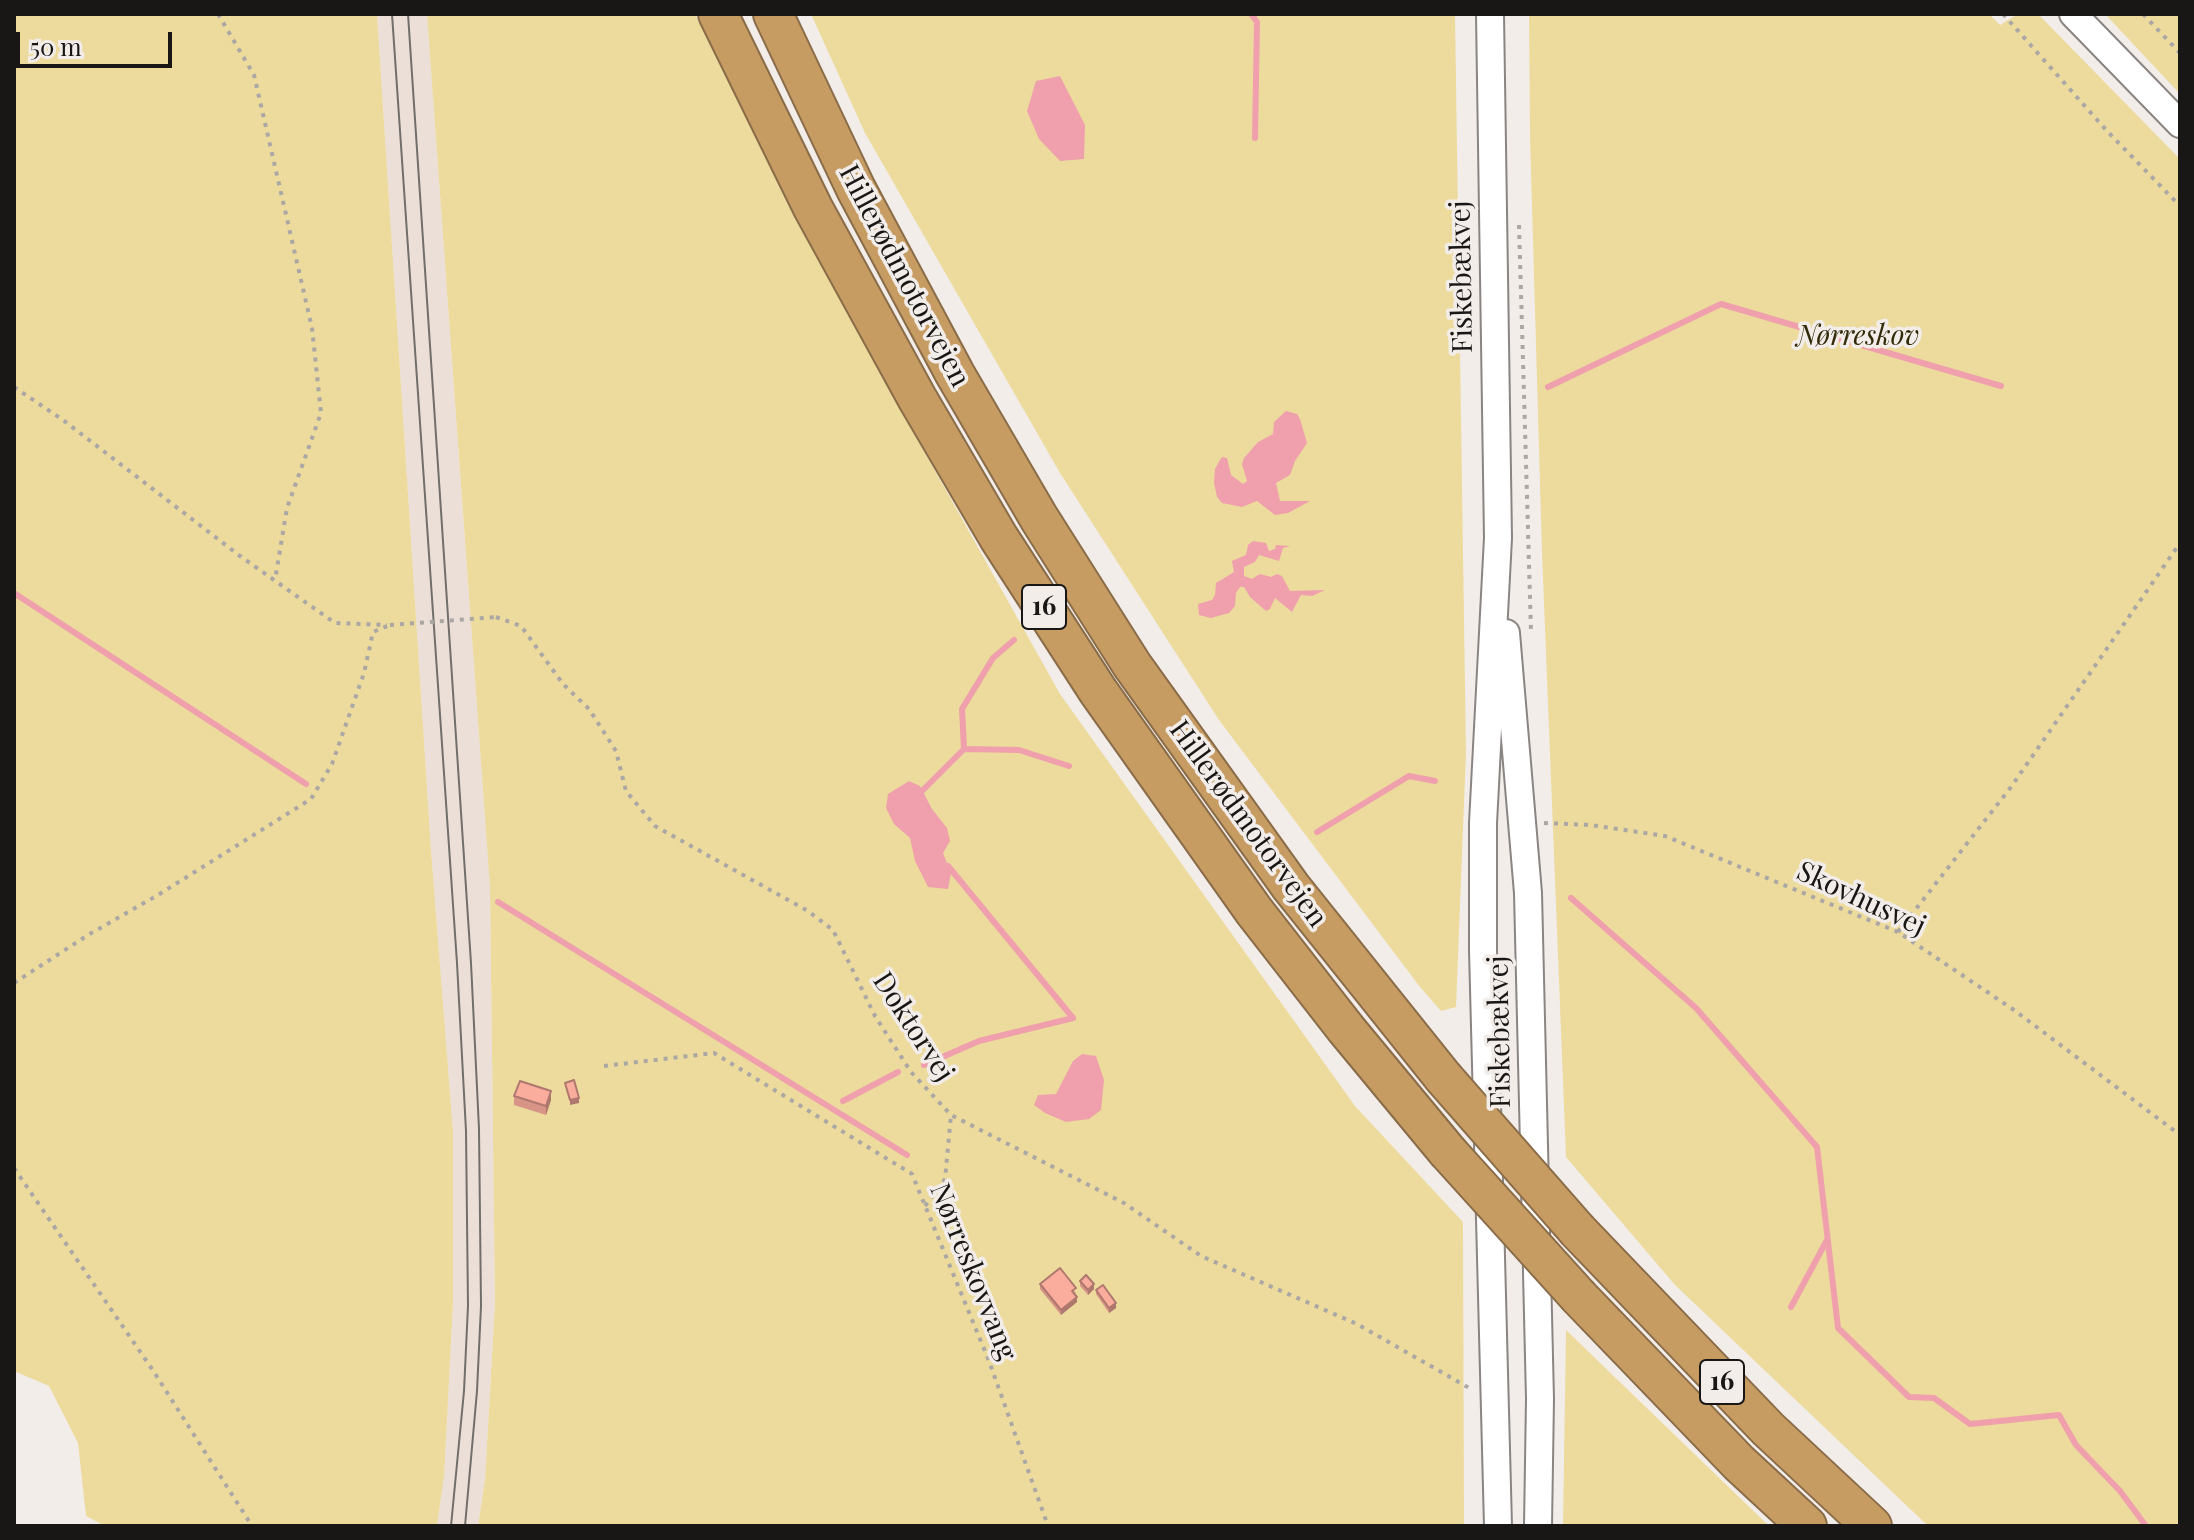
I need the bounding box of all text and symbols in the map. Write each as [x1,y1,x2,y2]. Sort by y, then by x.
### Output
scale bar [20,16,176,66]
text: 50 m [30,30,82,62]
street label: Hillerødmotorvejen [831,159,977,393]
street label: Fiskebækvej [1444,200,1480,354]
park label: Nørreskov [1797,319,1919,353]
road number: 16 [1022,585,1066,629]
street label: Hillerødmotorvejen [1162,714,1334,934]
street label: Skovhusvej [1791,855,1931,943]
street label: Fiskebækvej [1482,955,1518,1109]
street label: Doktorvej [865,966,961,1088]
street label: Nørreskovvang [922,1179,1024,1365]
road number: 16 [1700,1360,1744,1404]

